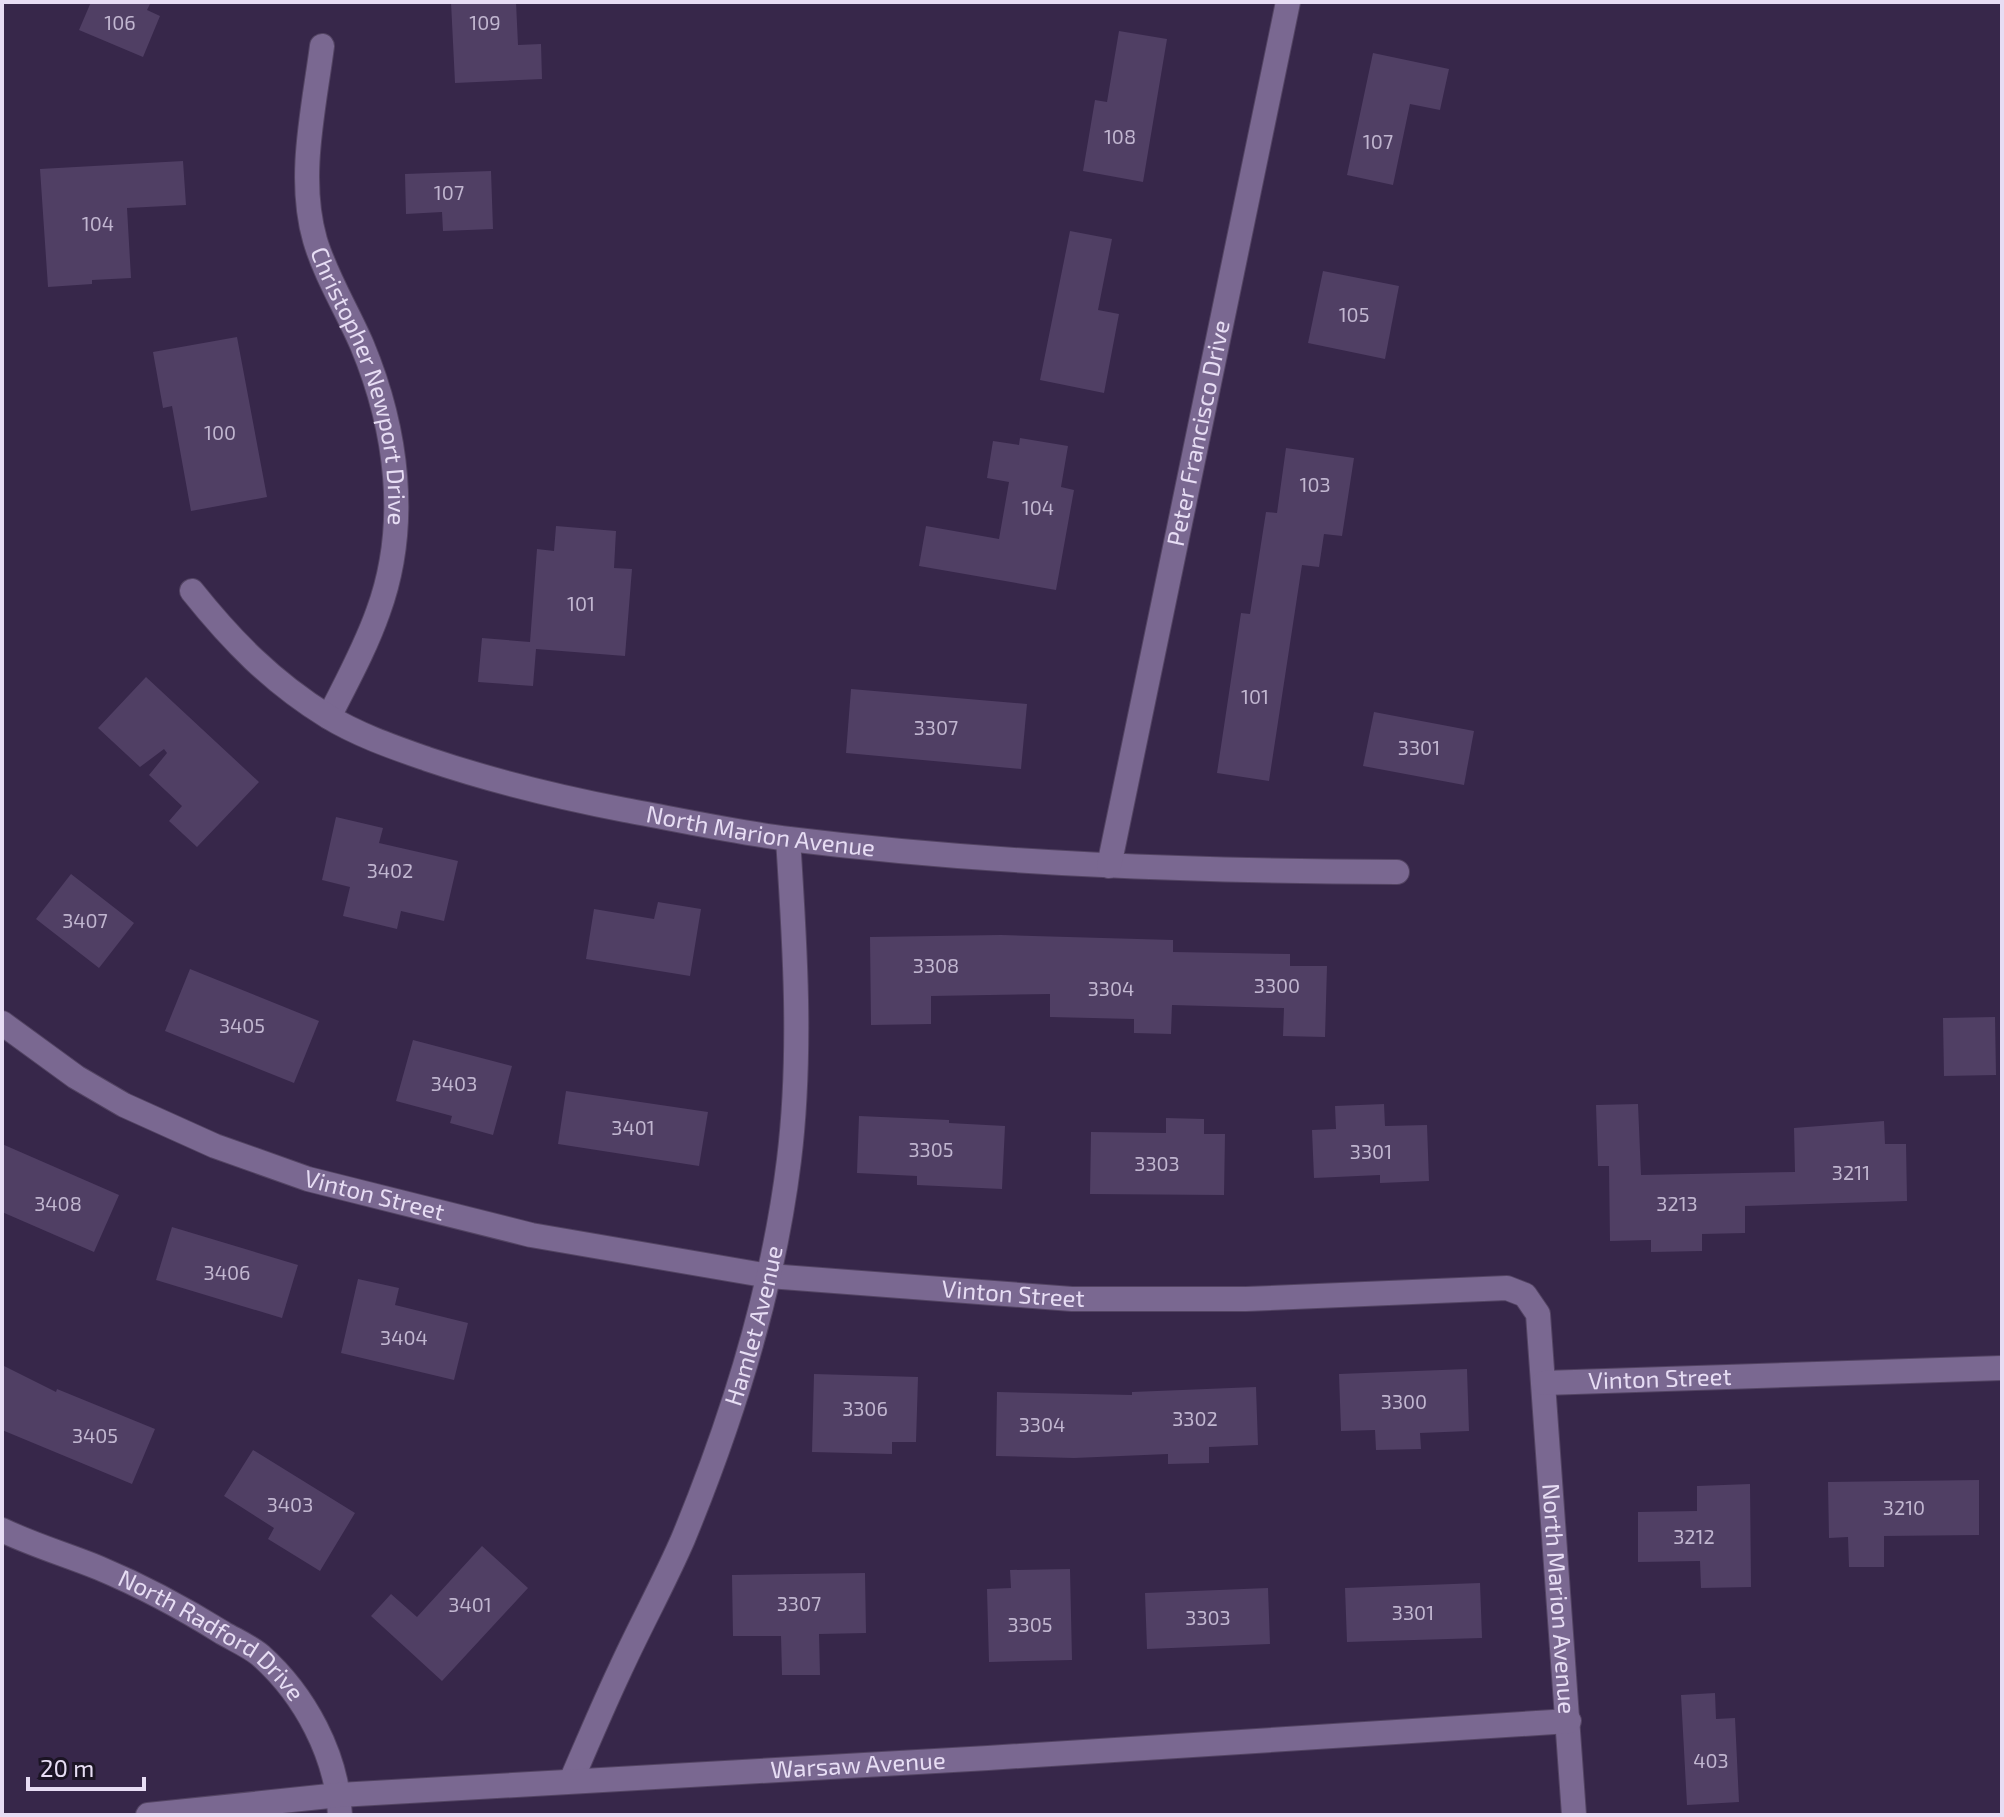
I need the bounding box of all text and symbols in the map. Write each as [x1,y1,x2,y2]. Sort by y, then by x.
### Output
house number: 106 [104,10,136,34]
house number: 109 [469,10,501,34]
house number: 108 [1104,124,1136,148]
house number: 107 [1363,129,1393,153]
house number: 107 [434,180,464,204]
house number: 104 [82,211,114,235]
street label: Christopher Newport Drive [305,243,412,526]
house number: 105 [1339,302,1369,326]
street label: Peter Francisco Drive [1160,317,1235,549]
house number: 100 [204,420,236,444]
house number: 103 [1299,472,1331,496]
house number: 104 [1022,495,1054,519]
house number: 101 [567,591,595,615]
house number: 101 [1241,684,1269,708]
house number: 3307 [914,715,958,739]
house number: 3301 [1398,735,1440,759]
street label: North Marion Avenue [644,798,877,862]
house number: 3402 [367,858,413,882]
house number: 3407 [62,908,108,932]
house number: 3308 [913,953,959,977]
house number: 3300 [1254,973,1300,997]
house number: 3304 [1088,976,1134,1000]
house number: 3405 [219,1013,265,1037]
house number: 3403 [431,1071,477,1095]
house number: 3401 [611,1115,655,1139]
house number: 3305 [908,1137,954,1161]
house number: 3301 [1350,1139,1392,1163]
house number: 3303 [1134,1151,1180,1175]
house number: 3211 [1832,1160,1870,1184]
street label: Vinton Street [302,1163,448,1226]
house number: 3408 [34,1191,82,1215]
house number: 3213 [1656,1191,1698,1215]
street label: Hamlet Avenue [718,1243,788,1409]
house number: 3406 [204,1260,250,1284]
street label: Vinton Street [941,1273,1085,1312]
house number: 3404 [380,1325,428,1349]
street label: Vinton Street [1588,1361,1732,1395]
house number: 3300 [1381,1389,1427,1413]
house number: 3306 [842,1396,888,1420]
house number: 3302 [1172,1406,1218,1430]
house number: 3304 [1019,1412,1065,1436]
house number: 3405 [72,1423,118,1447]
street label: North Marion Avenue [1537,1482,1583,1715]
house number: 3403 [267,1492,313,1516]
house number: 3210 [1883,1495,1925,1519]
house number: 3212 [1673,1524,1715,1548]
street label: North Radford Drive [114,1562,311,1706]
house number: 3307 [777,1591,821,1615]
house number: 3401 [448,1592,492,1616]
house number: 3301 [1392,1600,1434,1624]
house number: 3303 [1185,1605,1231,1629]
house number: 3305 [1007,1612,1053,1636]
scale bar [28,1741,144,1791]
street label: Warsaw Avenue [770,1744,946,1783]
house number: 403 [1693,1748,1729,1772]
text: 20 m [40,1753,94,1782]

